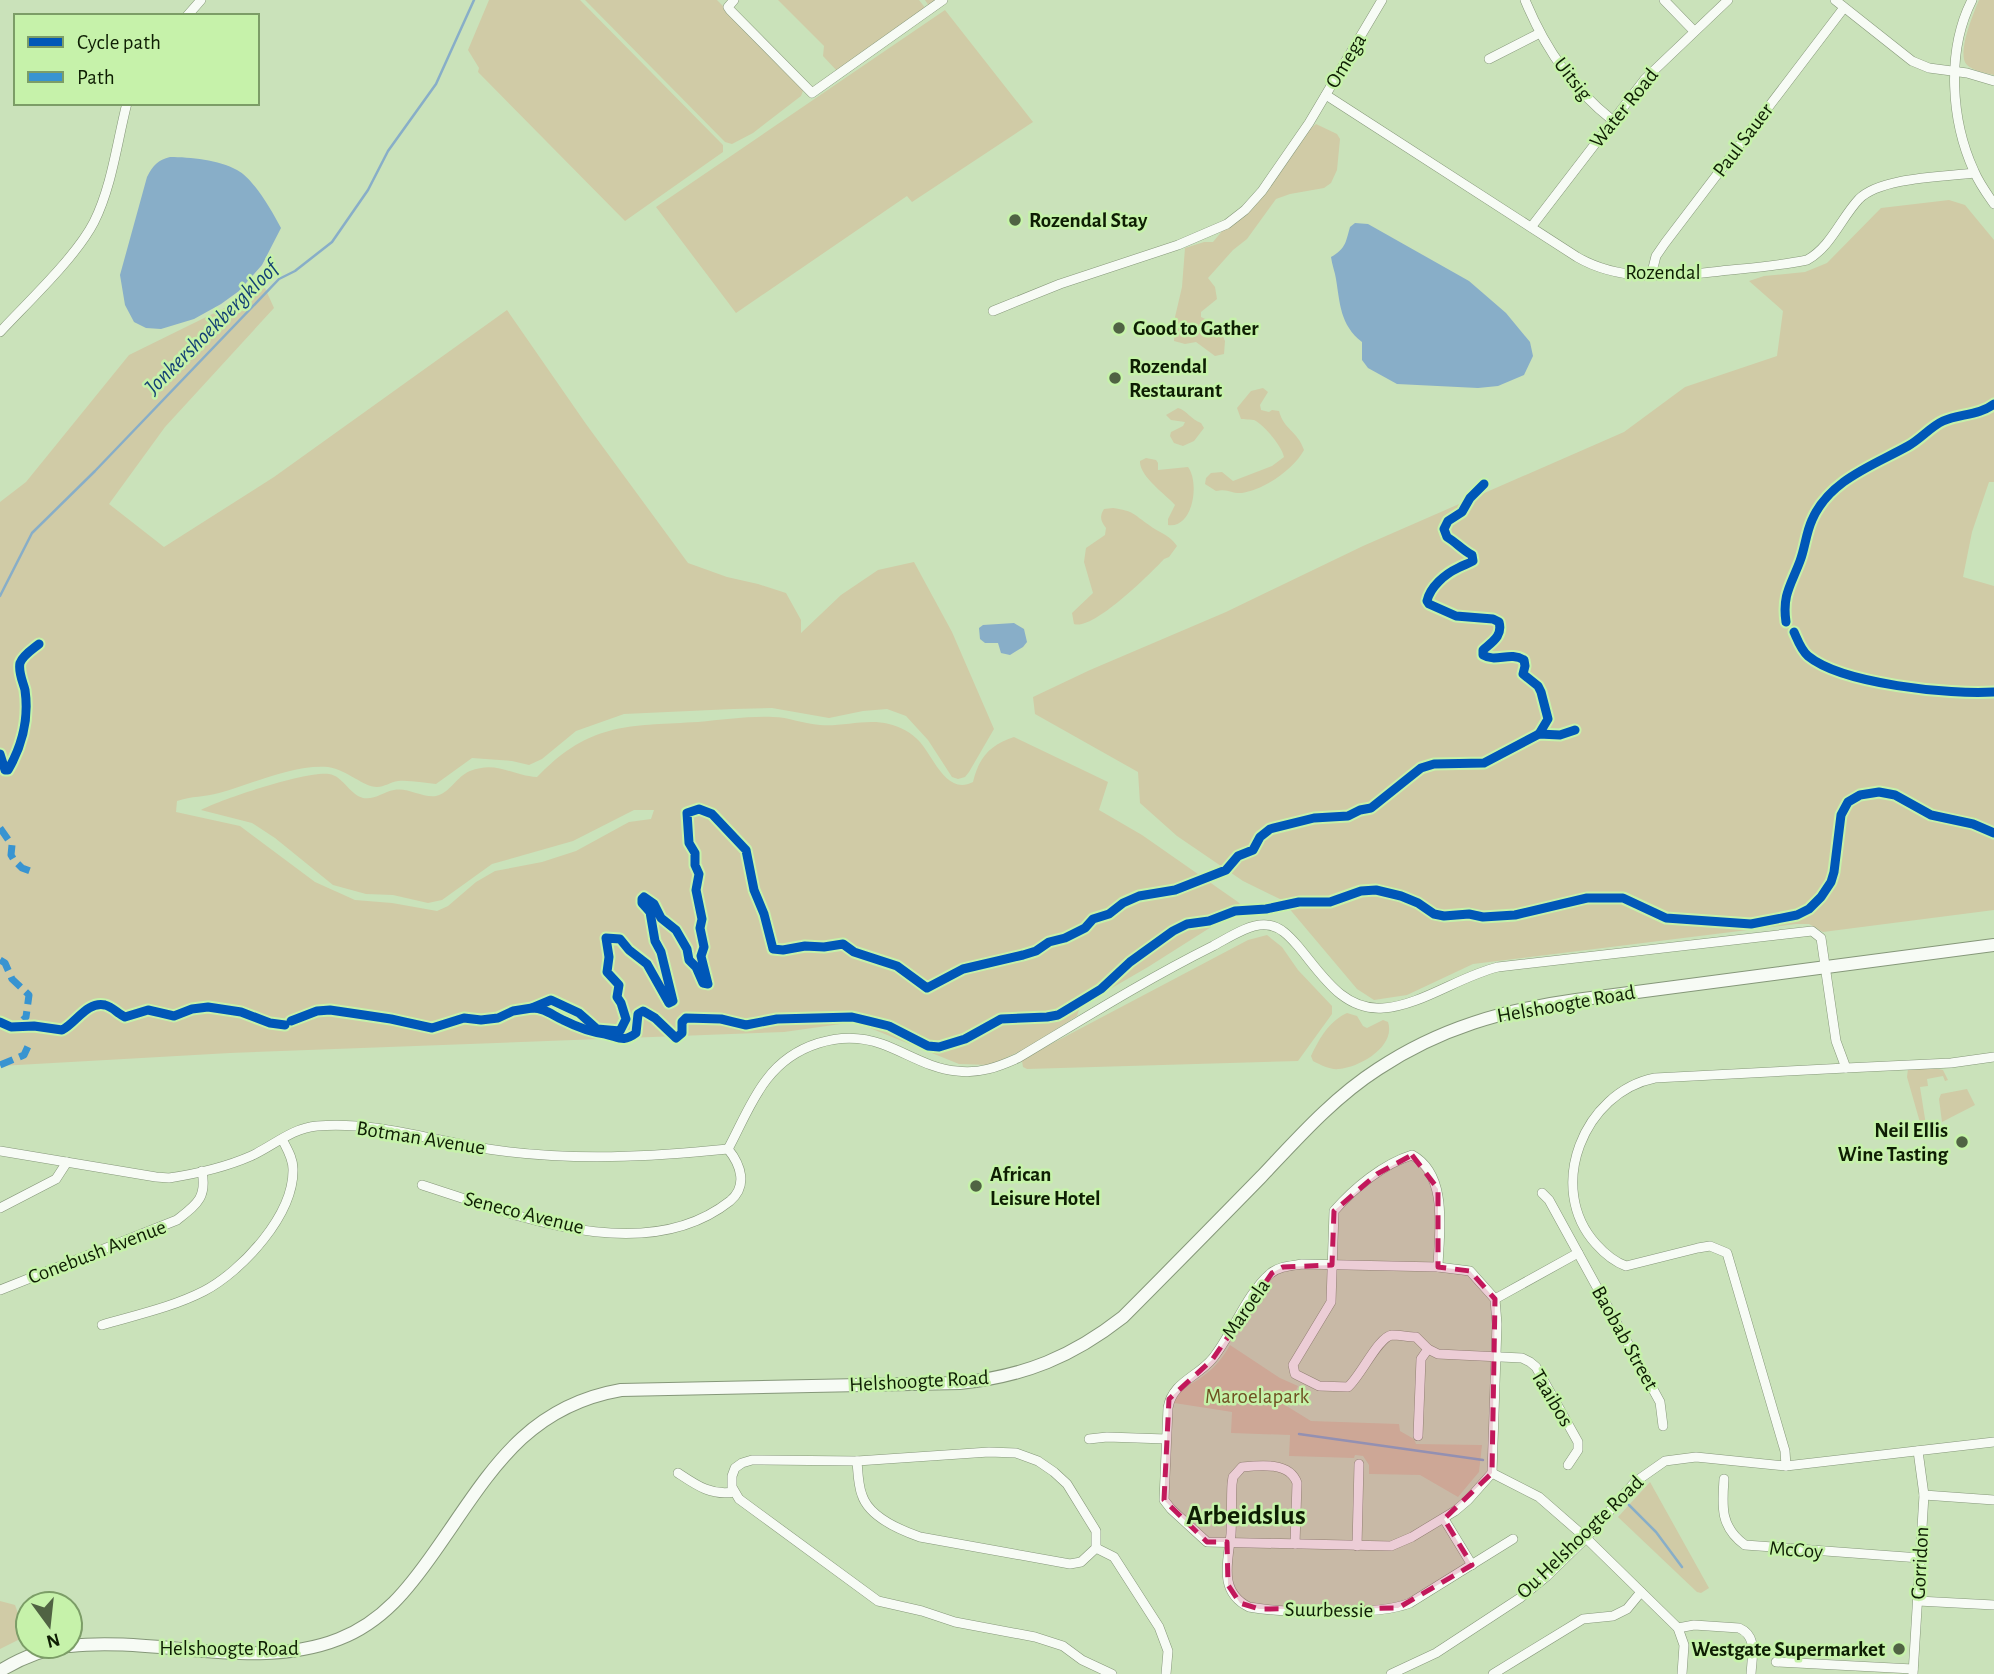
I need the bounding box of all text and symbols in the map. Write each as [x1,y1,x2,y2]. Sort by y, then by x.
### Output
legend [14,14,259,105]
street label: Omega [1322,30,1370,92]
text: Cycle path [77,32,161,53]
street label: Uitsig [1550,54,1597,105]
street label: Water Road [1586,64,1662,152]
text: Path [77,67,115,88]
street label: Paul Sauer [1709,99,1777,181]
place label: Rozendal Stay [1029,210,1148,231]
marker: Rozendal Stay [1007,212,1023,228]
water label: Jonkershoekbergkloof [140,255,285,400]
street label: Rozendal [1625,262,1701,283]
place label: Good to Gather [1133,318,1259,339]
marker: Good to Gather [1111,320,1127,336]
place label: Rozendal Restaurant [1129,356,1222,401]
marker: Rozendal Restaurant [1107,370,1123,386]
street label: Helshoogte Road [1495,982,1637,1026]
street label: Botman Avenue [355,1117,487,1159]
place label: Neil Ellis Wine Tasting [1838,1120,1948,1165]
marker: Neil Ellis Wine Tasting [1954,1134,1970,1150]
place label: African Leisure Hotel [990,1164,1101,1209]
marker: African Leisure Hotel [968,1178,984,1194]
street label: Seneco Avenue [462,1188,586,1238]
street label: Conebush Avenue [25,1216,169,1288]
street label: Maroela [1218,1275,1274,1343]
street label: Baobab Street [1588,1282,1662,1394]
street label: Taaibos [1527,1366,1577,1430]
street label: Helshoogte Road [849,1367,989,1395]
park label: Maroelapark [1205,1386,1309,1407]
street label: Ou Helshoogte Road [1513,1471,1648,1603]
district label: Arbeidslus [1186,1502,1306,1530]
street label: Gorridon [1908,1526,1932,1600]
street label: McCoy [1768,1538,1824,1562]
north arrow [14,1590,84,1660]
street label: Suurbessie [1284,1599,1374,1621]
text: N [44,1629,62,1651]
street label: Helshoogte Road [159,1638,299,1659]
place label: Westgate Supermarket [1691,1639,1885,1660]
marker: Westgate Supermarket [1891,1641,1907,1657]

